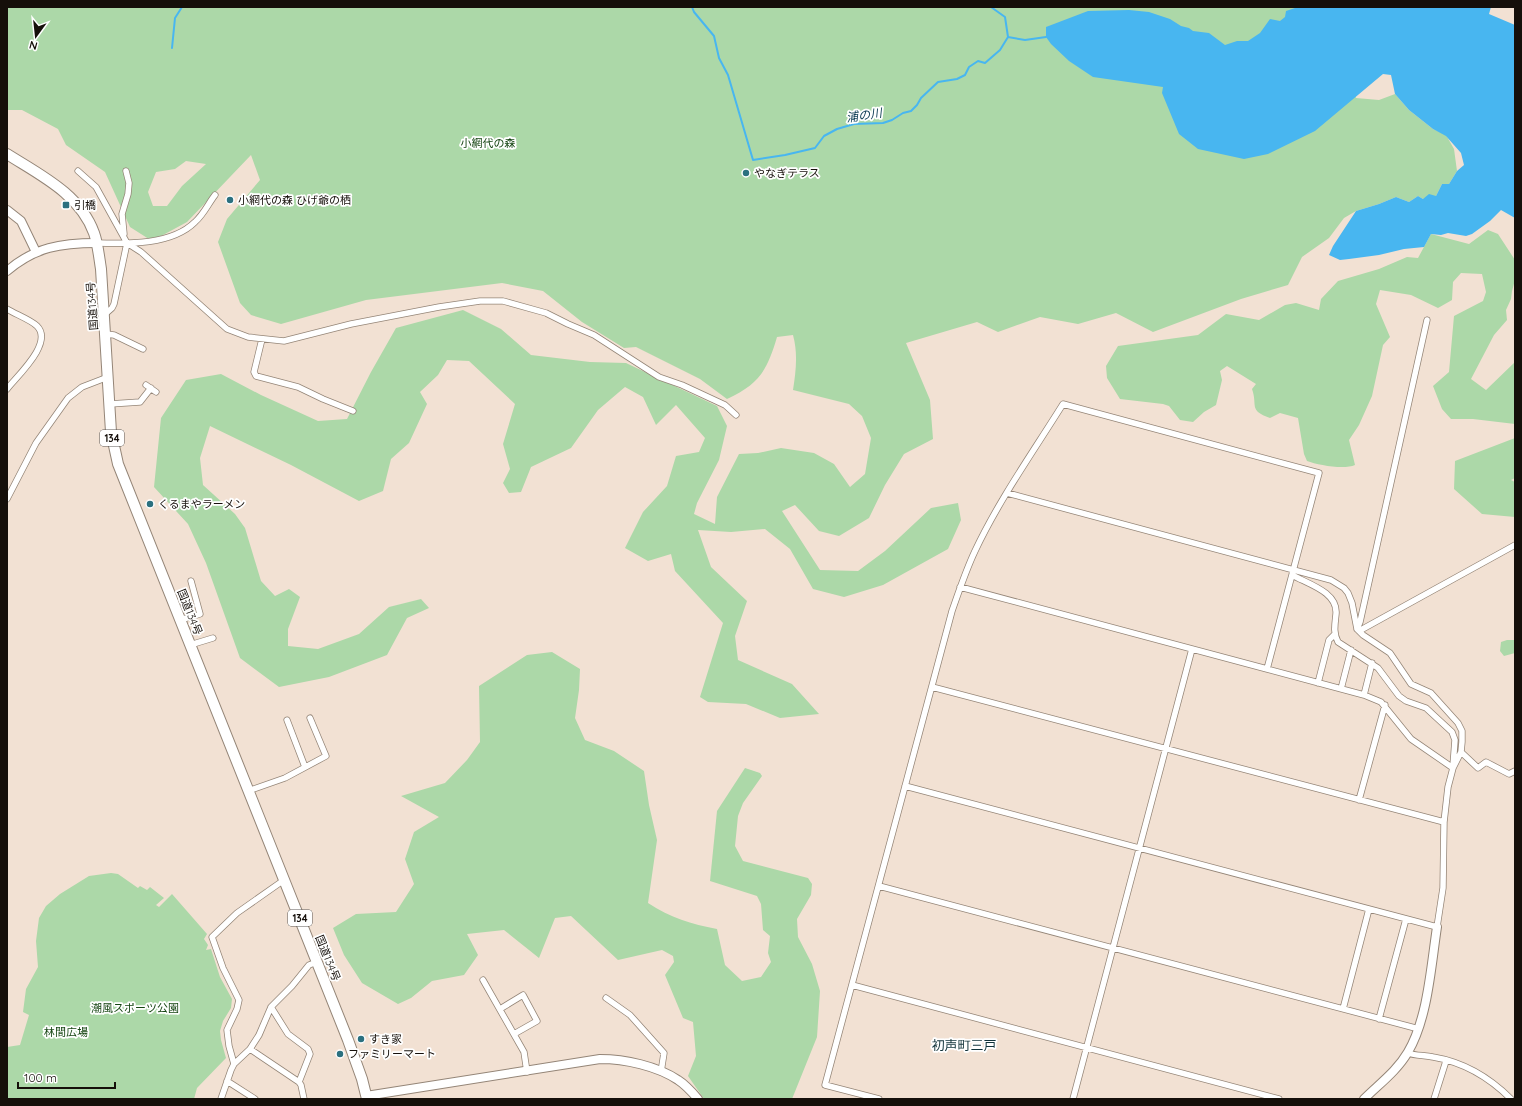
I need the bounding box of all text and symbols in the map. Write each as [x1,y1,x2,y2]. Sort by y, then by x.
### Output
north arrow [16,16,56,56]
text: N [28,38,39,53]
water label: 浦の川 [845,105,885,125]
park label: 小網代の森 [461,136,516,150]
place label: やなぎテラス [754,166,820,180]
marker: やなぎテラス [741,168,751,178]
place label: 小網代の森 ひげ爺の栖 [238,193,351,207]
marker: 小網代の森 ひげ爺の栖 [225,195,235,205]
place label: 引橋 [74,198,96,212]
marker: 引橋 [61,200,71,210]
street label: 国道134号 [83,281,101,331]
road number: 134 [100,430,124,446]
place label: くるまやラーメン [158,497,245,511]
marker: くるまやラーメン [145,499,155,509]
street label: 国道134号 [174,587,206,637]
road number: 134 [288,910,312,926]
street label: 国道134号 [312,933,344,983]
park label: 潮風スポーツ公園 [91,1001,179,1015]
park label: 林間広場 [44,1025,88,1039]
place label: すき家 [369,1032,402,1046]
marker: すき家 [356,1034,366,1044]
district label: 初声町三戸 [931,1037,997,1053]
place label: ファミリーマート [348,1047,436,1061]
marker: ファミリーマート [335,1049,345,1059]
scale bar [18,1064,115,1090]
text: 100 m [24,1070,57,1085]

